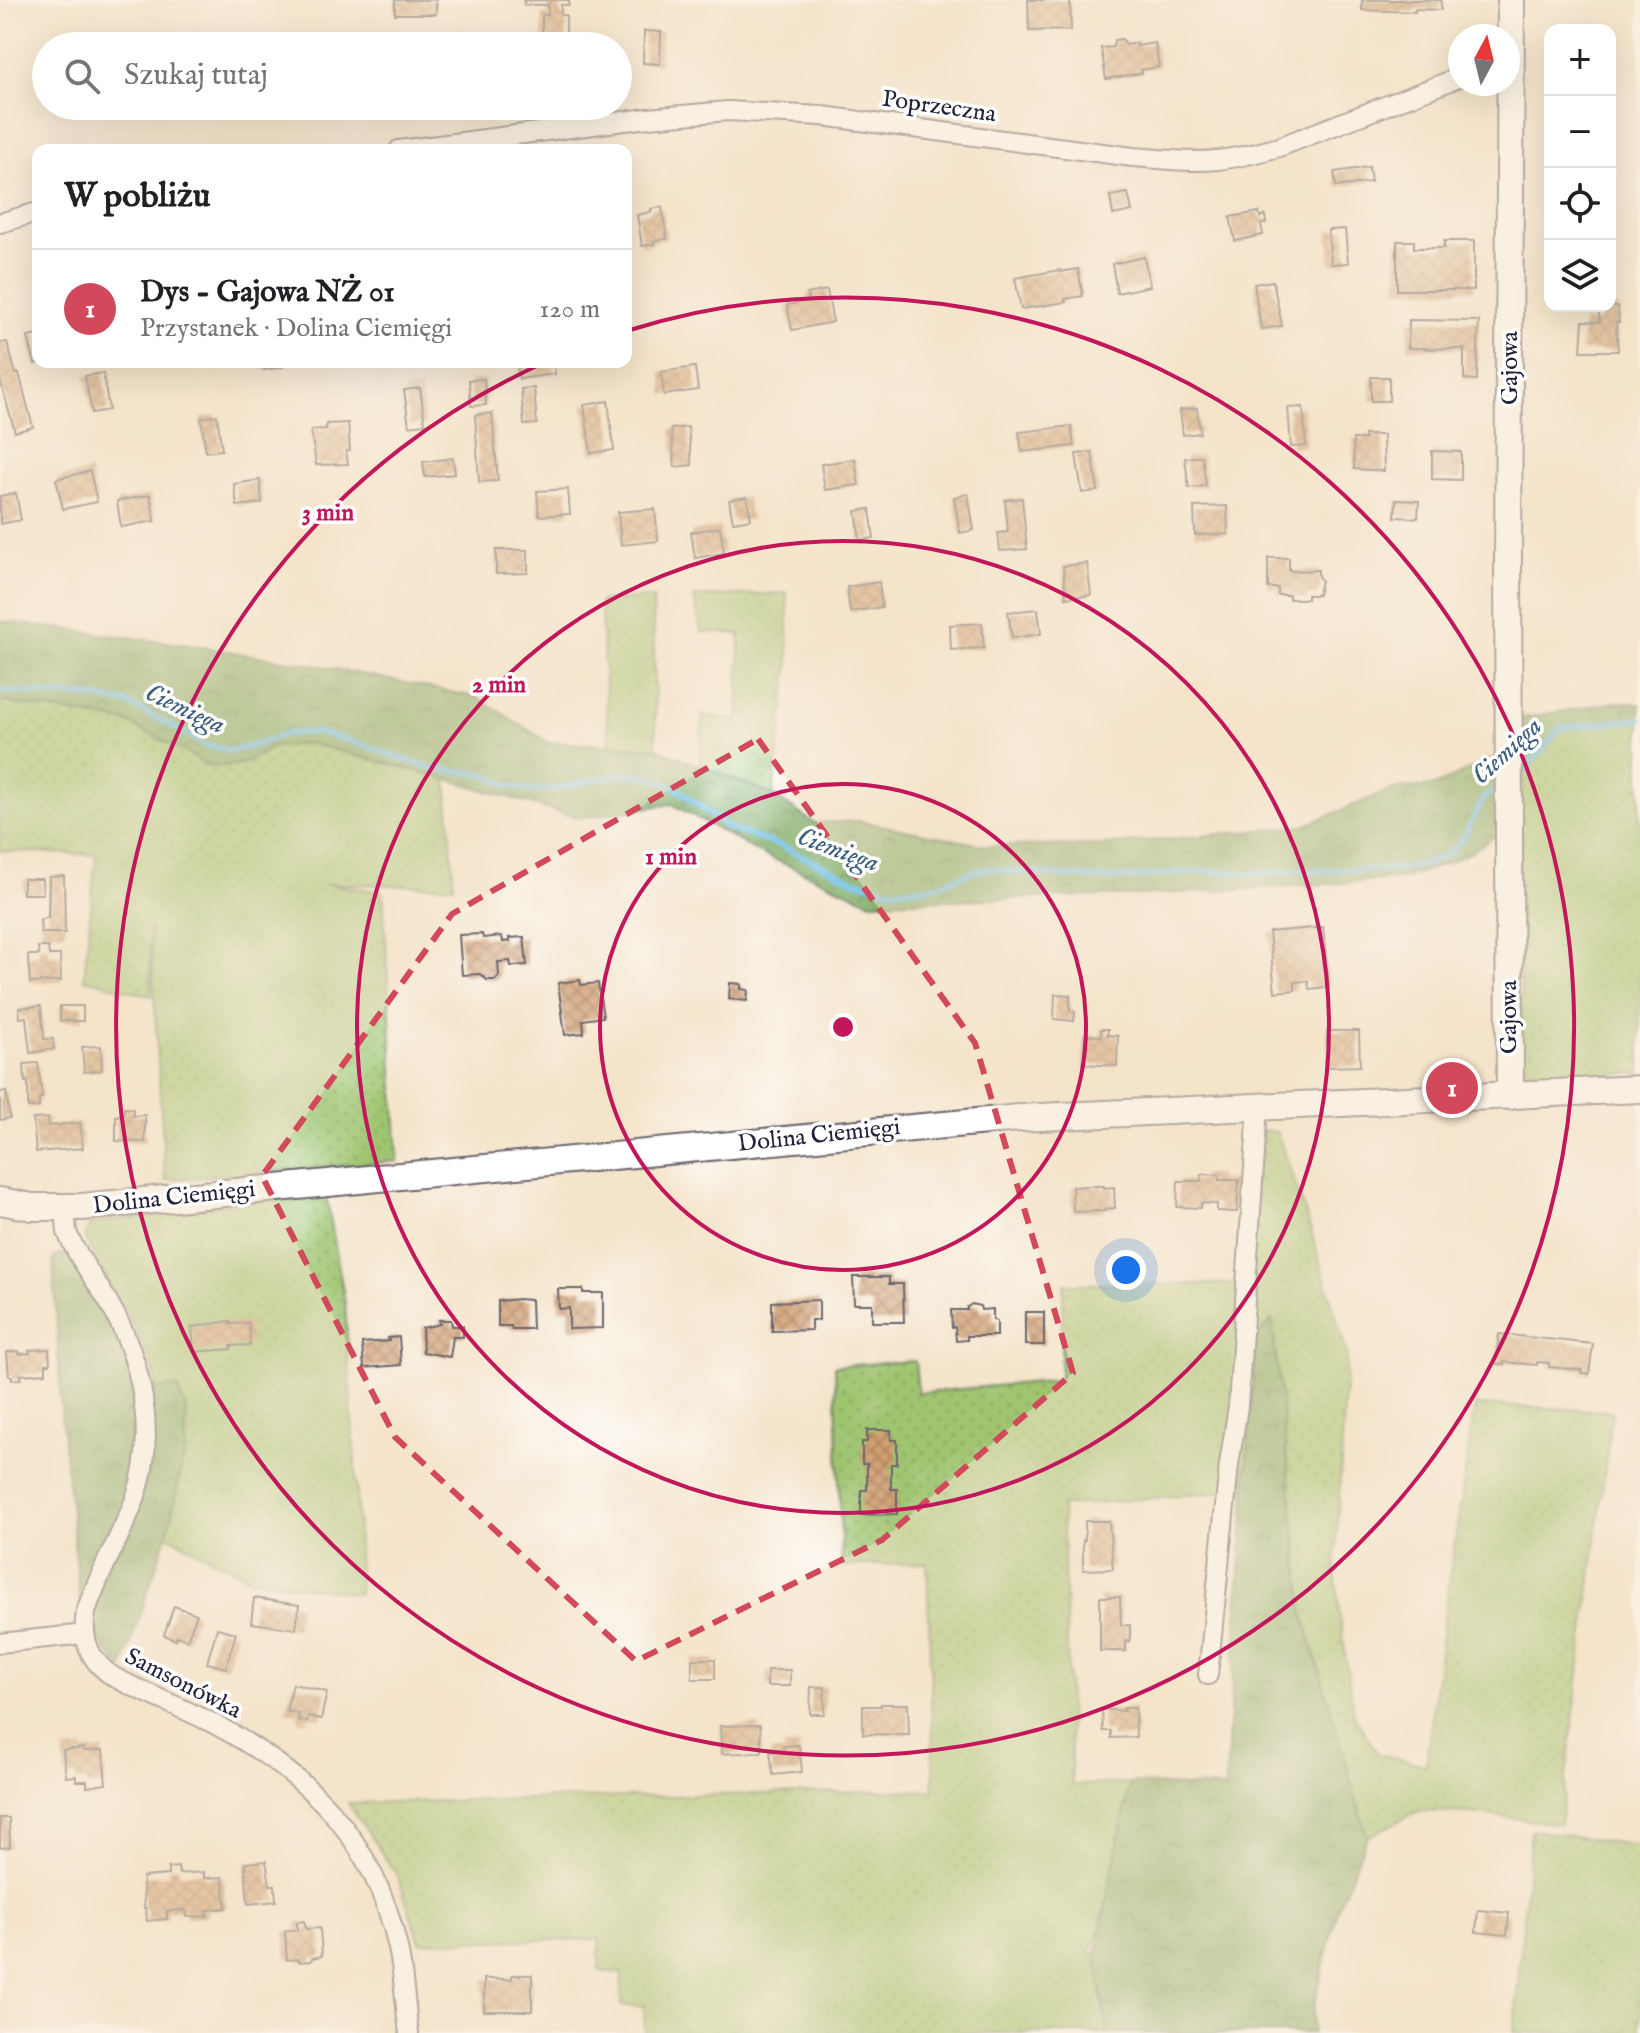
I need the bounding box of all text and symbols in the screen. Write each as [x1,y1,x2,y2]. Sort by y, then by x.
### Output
north arrow [1448,24,1520,96]
map controls [1544,24,1616,312]
button: + [1544,24,1616,96]
search box [32,32,632,120]
icon: search [60,54,104,98]
text: Szukaj tutaj [124,57,268,95]
street label: Poprzeczna [880,84,999,130]
button: − [1544,96,1616,168]
button: locate [1544,168,1616,240]
text: W pobliżu [64,175,210,218]
button: layers [1544,240,1616,312]
text: Dys - Gajowa NŻ 01 [140,274,395,312]
text: 1 [85,293,95,326]
text: 120 m [540,293,600,326]
text: Przystanek · Dolina Ciemięgi [140,312,452,345]
street label: Gajowa [1495,330,1526,405]
text: 3 min [302,498,354,529]
text: 2 min [472,670,526,701]
water label: Ciemięga [139,676,230,743]
water label: Ciemięga [1465,710,1550,793]
water label: Ciemięga [792,820,883,881]
text: 1 min [645,842,697,873]
street label: Gajowa [1494,979,1525,1054]
centre of rings [829,1013,857,1041]
pin: 1 [1426,1058,1478,1118]
street label: Dolina Ciemięgi [736,1112,902,1160]
street label: Dolina Ciemięgi [91,1174,257,1222]
your location [1106,1250,1146,1290]
street label: Samsonówka [119,1641,247,1727]

